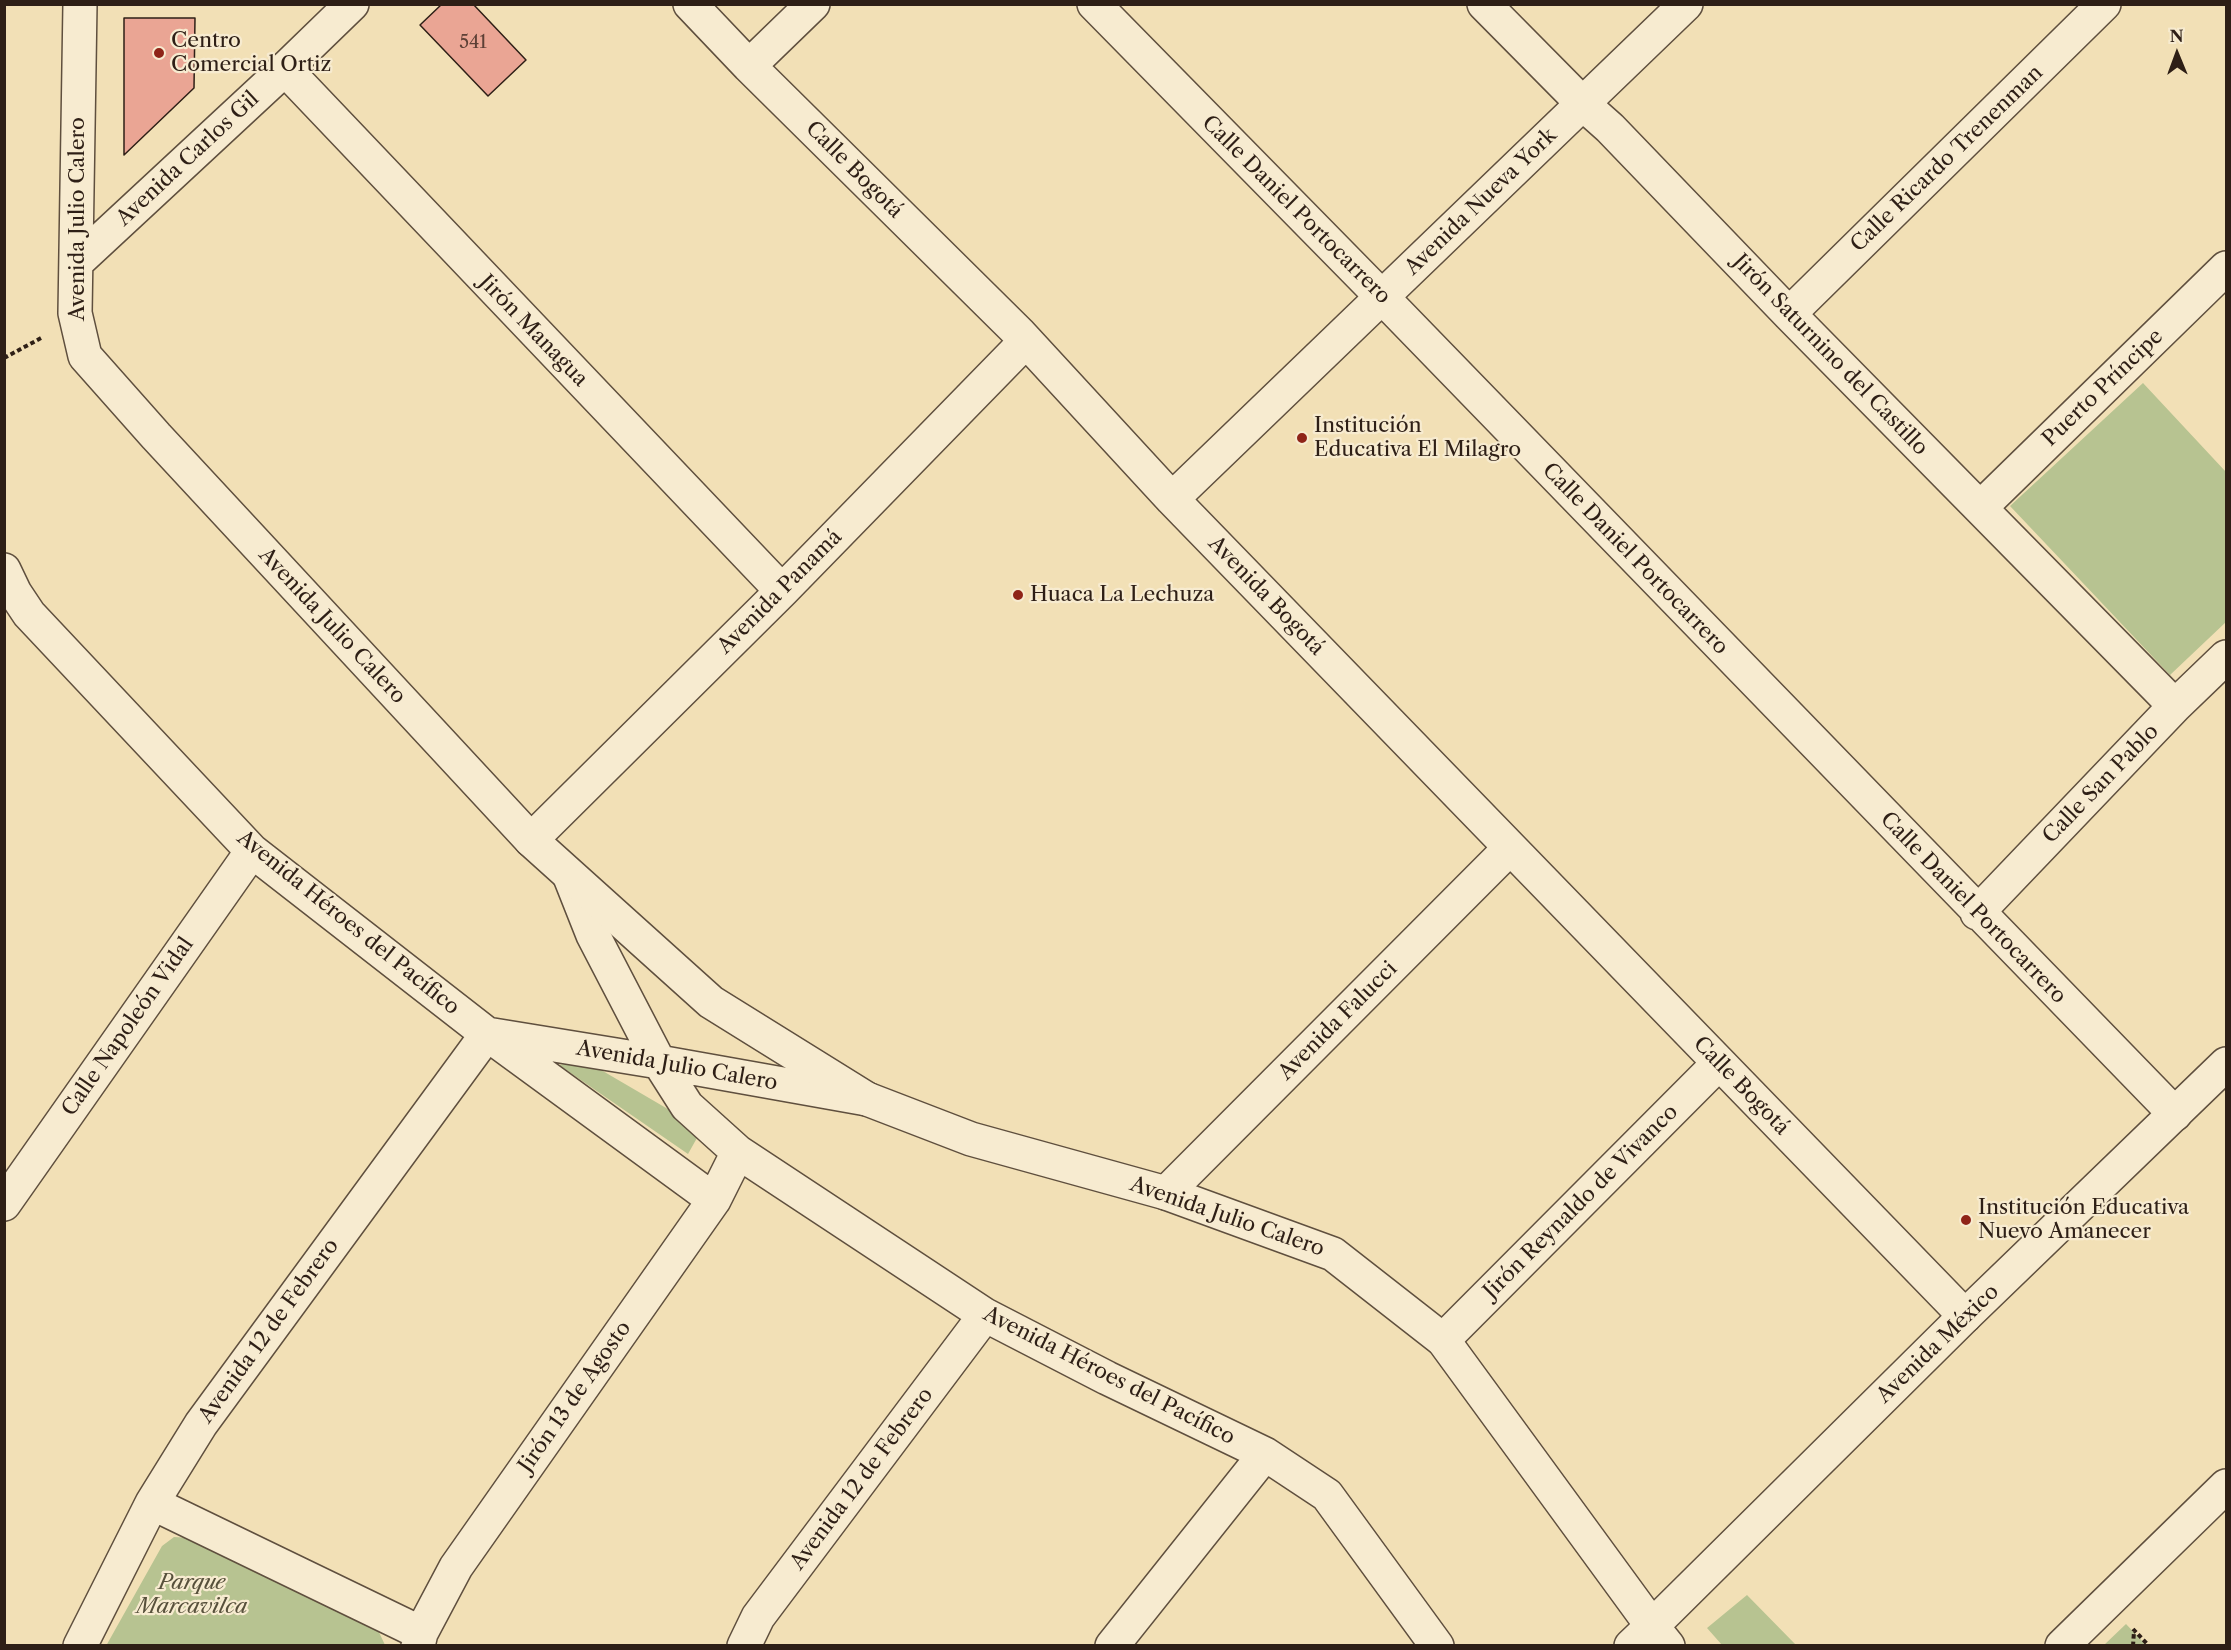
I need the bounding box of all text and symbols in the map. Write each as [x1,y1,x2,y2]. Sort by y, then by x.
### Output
north arrow [2147,24,2207,84]
text: N [2170,26,2184,46]
place label: Centro Comercial Ortiz [171,28,331,78]
house number: 541 [459,32,487,54]
marker: Centro Comercial Ortiz [152,46,166,60]
street label: Calle Ricardo Trenenman [1846,61,2048,257]
street label: Avenida Carlos Gil [112,87,264,231]
street label: Calle Daniel Portocarrero [1196,110,1396,310]
street label: Calle Bogotá [800,116,908,224]
street label: Avenida Julio Calero [65,117,91,321]
street label: Avenida Nueva York [1400,123,1562,281]
street label: Jirón Saturnino del Castillo [1727,249,1933,461]
street label: Jirón Managua [473,270,593,392]
street label: Puerto Príncipe [2038,324,2168,452]
place label: Institución Educativa El Milagro [1314,413,1521,463]
marker: Institución Educativa El Milagro [1295,431,1309,445]
street label: Calle Daniel Portocarrero [1537,458,1733,660]
street label: Avenida Panamá [713,525,847,659]
street label: Avenida Bogotá [1203,531,1329,661]
street label: Avenida Julio Calero [253,543,411,709]
place label: Huaca La Lechuza [1030,582,1214,608]
marker: Huaca La Lechuza [1011,588,1025,602]
street label: Calle San Pablo [2038,719,2164,849]
street label: Calle Daniel Portocarrero [1875,807,2071,1009]
street label: Avenida Héroes del Pacífico [232,826,464,1020]
street label: Calle Napoleón Vidal [57,933,199,1121]
street label: Avenida Falucci [1273,956,1403,1086]
street label: Calle Bogotá [1688,1032,1794,1140]
street label: Avenida Julio Calero [574,1036,780,1096]
street label: Jirón Reynaldo de Vivanco [1479,1100,1683,1304]
street label: Avenida Julio Calero [1127,1172,1327,1262]
place label: Institución Educativa Nuevo Amanecer [1978,1195,2189,1245]
marker: Institución Educativa Nuevo Amanecer [1959,1213,1973,1227]
street label: Avenida 12 de Febrero [194,1234,344,1428]
street label: Avenida México [1872,1279,2004,1409]
street label: Avenida Héroes del Pacífico [979,1302,1239,1450]
street label: Jirón 13 de Agosto [513,1317,637,1477]
street label: Avenida 12 de Febrero [785,1383,939,1575]
park label: Parque Marcavilca [136,1570,248,1620]

